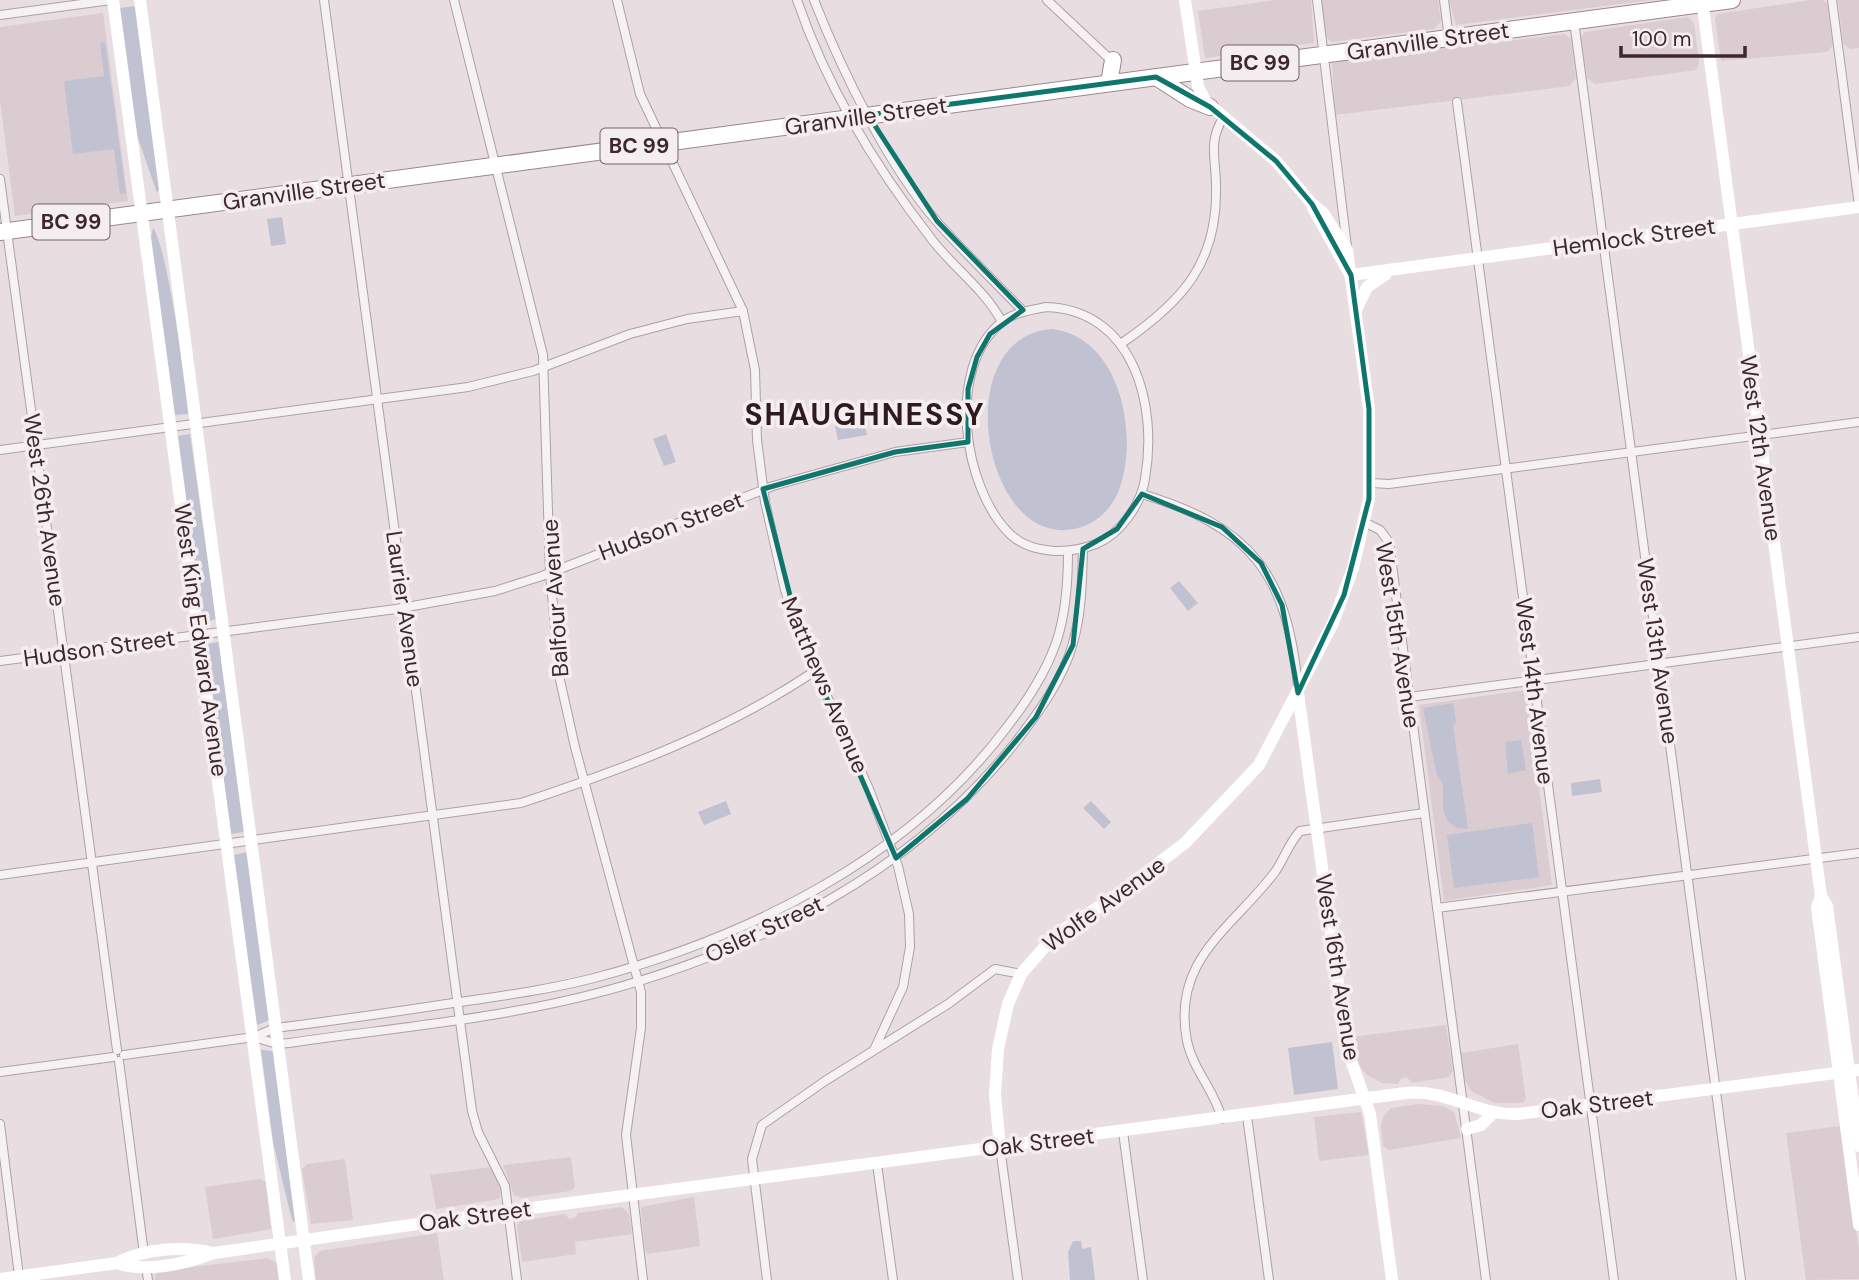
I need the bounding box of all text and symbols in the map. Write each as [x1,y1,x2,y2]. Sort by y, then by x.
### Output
scale bar [1621,14,1745,58]
street label: Granville Street [1345,15,1511,67]
text: 100 m [1632,25,1692,53]
road number: BC 99 [1222,46,1298,80]
street label: Granville Street [783,90,949,142]
road number: BC 99 [600,128,678,164]
street label: Granville Street [221,165,387,217]
road number: BC 99 [32,204,110,240]
street label: Hemlock Street [1551,211,1717,263]
street label: West 12th Avenue [1733,353,1789,543]
district label: SHAUGHNESSY [745,395,985,434]
street label: West 26th Avenue [17,412,73,608]
street label: Hudson Street [594,485,748,567]
street label: West King Edward Avenue [167,502,235,778]
street label: Balfour Avenue [535,518,575,678]
street label: Laurier Avenue [379,529,431,689]
street label: West 15th Avenue [1368,540,1428,730]
street label: West 13th Avenue [1630,556,1686,746]
street label: Matthews Avenue [774,592,876,778]
street label: West 14th Avenue [1509,596,1561,786]
street label: Hudson Street [21,623,177,673]
street label: Wolfe Avenue [1037,849,1171,959]
street label: West 16th Avenue [1308,872,1368,1062]
street label: Osler Street [700,888,828,970]
street label: Oak Street [1539,1082,1655,1126]
street label: Oak Street [980,1120,1096,1164]
street label: Oak Street [417,1193,533,1239]

